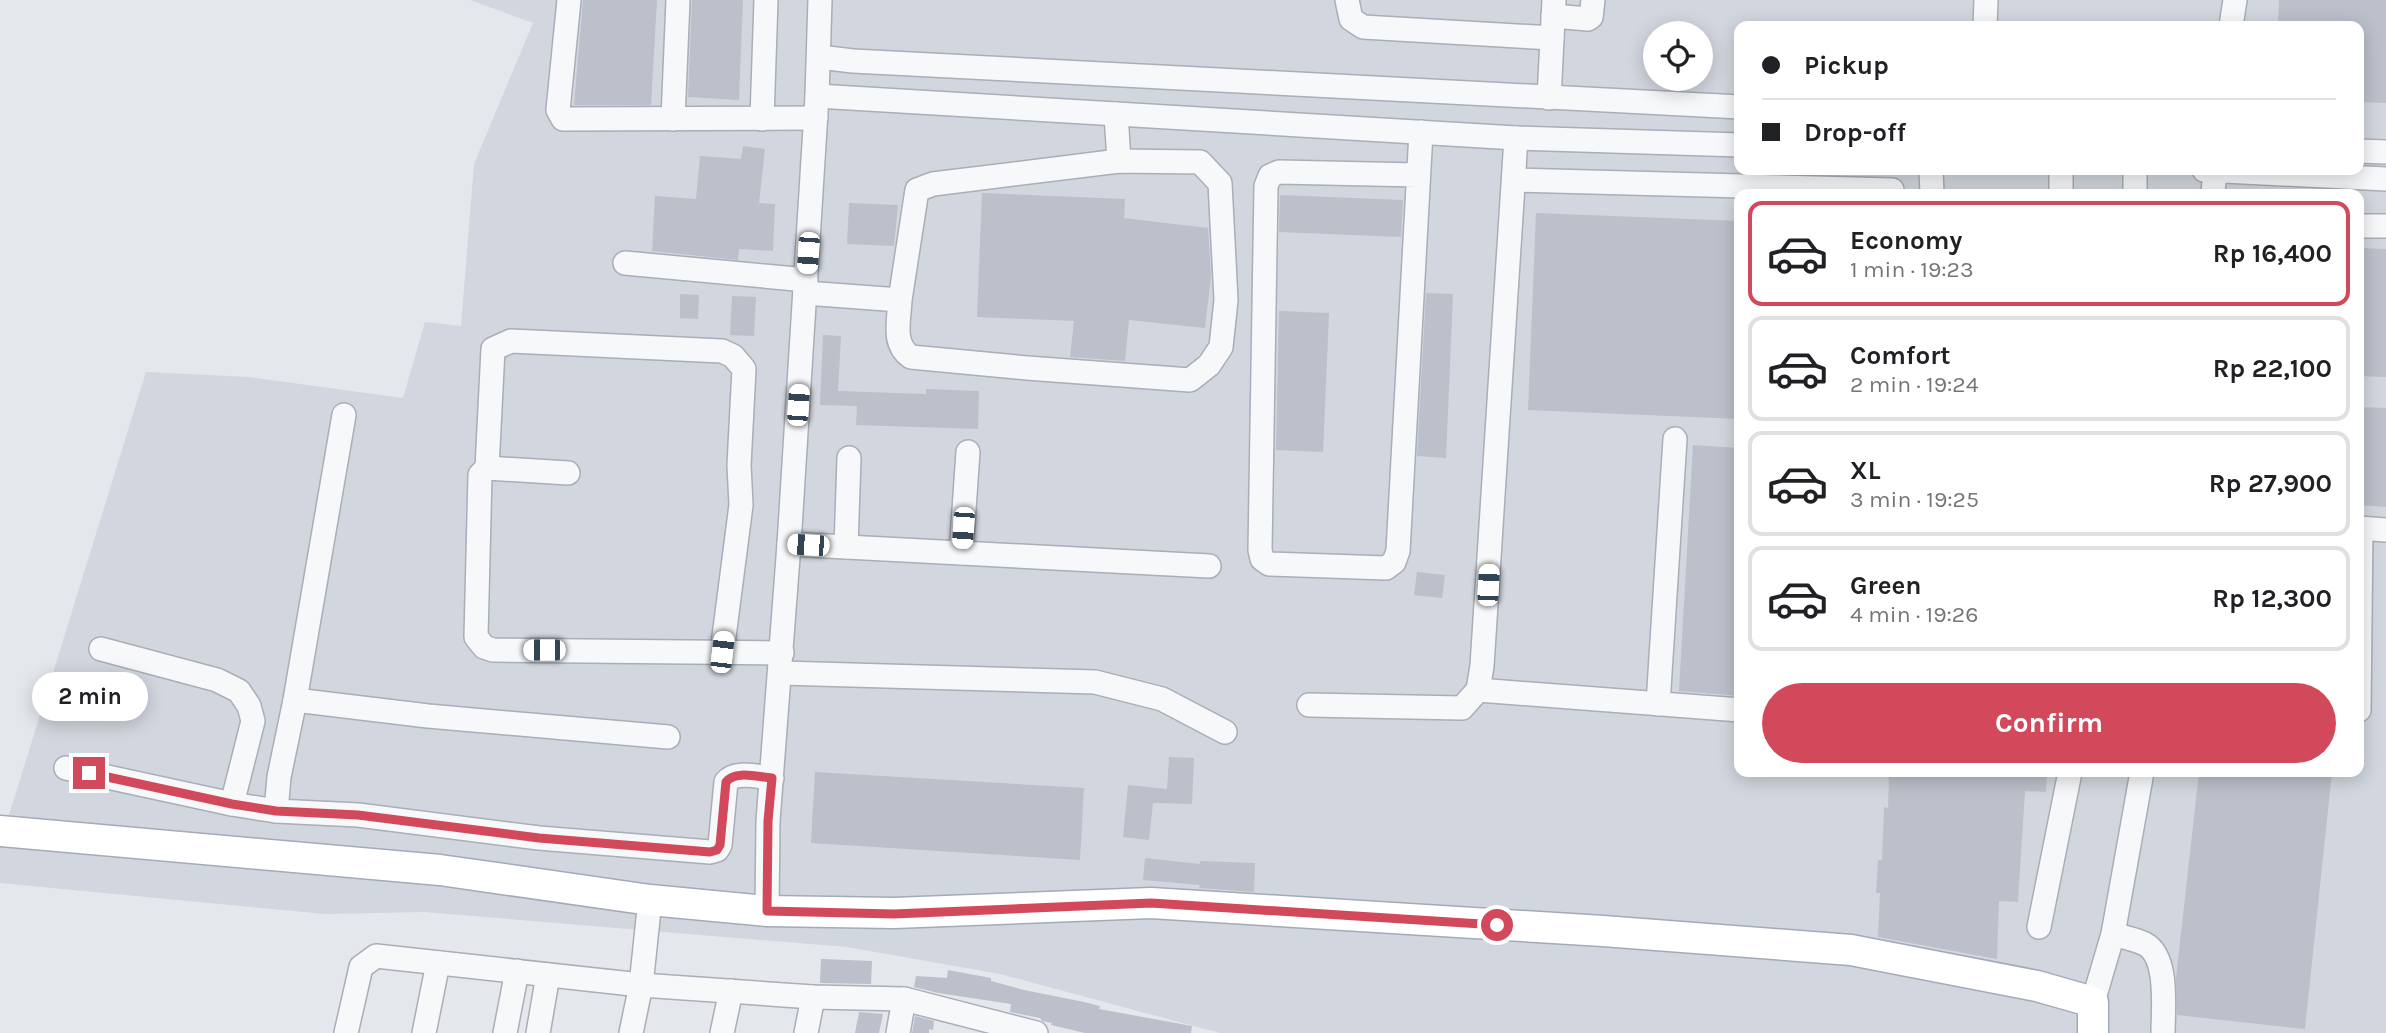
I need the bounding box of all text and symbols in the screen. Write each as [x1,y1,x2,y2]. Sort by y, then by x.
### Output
map controls [1643,21,1713,91]
button: locate [1643,21,1713,91]
text: Pickup [1804,50,1889,81]
text: Drop-off [1804,117,1906,148]
icon: car [1766,222,1829,285]
text: Economy [1850,225,1962,256]
car [797,231,820,275]
text: Rp 16,400 [2213,238,2332,269]
text: 1 min · 19:23 [1850,256,1974,283]
icon: car [1766,337,1829,400]
text: Comfort [1850,340,1951,371]
text: Rp 22,100 [2213,353,2332,384]
text: 2 min · 19:24 [1850,371,1979,398]
car [787,383,810,427]
icon: car [1766,452,1829,515]
text: XL [1850,455,1881,486]
text: Rp 27,900 [2209,468,2332,499]
text: 3 min · 19:25 [1850,486,1979,513]
car [952,506,975,550]
car [787,533,830,557]
car [1477,563,1500,607]
icon: car [1766,567,1829,630]
text: Green [1850,570,1922,601]
text: Rp 12,300 [2212,583,2332,614]
text: 4 min · 19:26 [1850,601,1978,628]
car [710,630,735,674]
car [524,640,566,661]
callout: 2 min [31,672,147,720]
text: 2 min [58,683,122,710]
button: Confirm [1762,683,2336,763]
route end [73,757,105,789]
route start [1481,909,1513,941]

